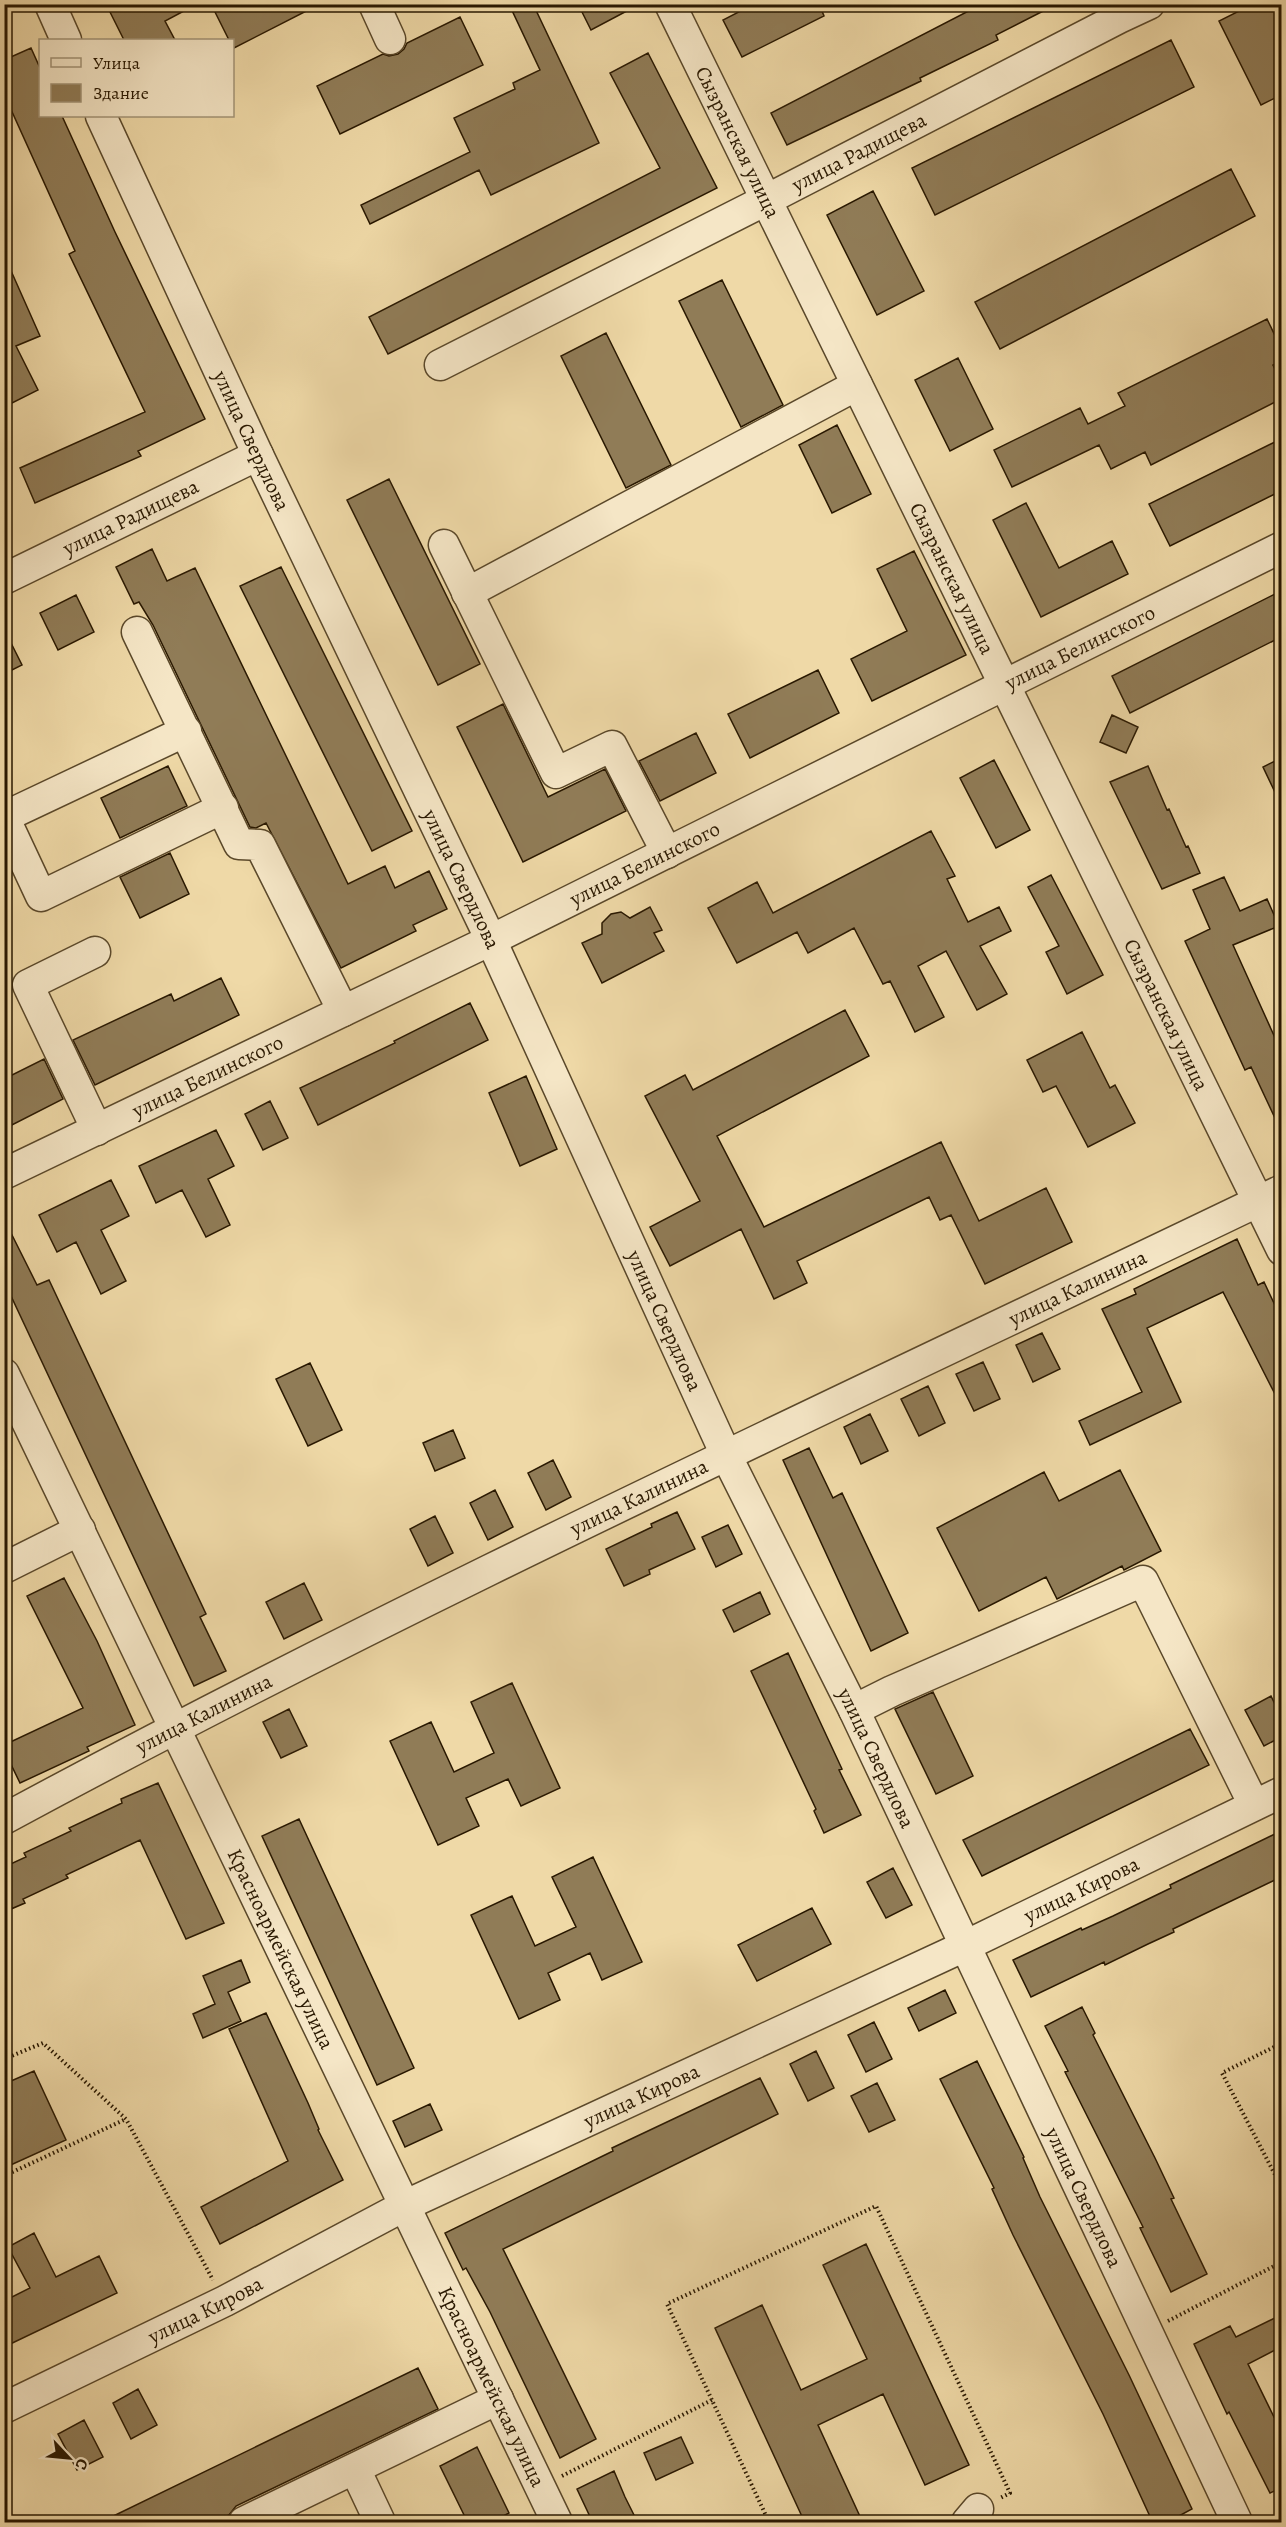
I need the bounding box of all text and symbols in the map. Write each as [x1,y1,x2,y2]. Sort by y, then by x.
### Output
legend [39,39,234,117]
text: Улица [93,51,141,75]
street label: Сызранская улица [689,62,787,223]
text: Здание [93,81,149,105]
street label: улица Радищева [786,106,931,199]
street label: улица Свердлова [206,365,297,516]
street label: улица Радищева [57,472,204,563]
street label: Сызранская улица [903,498,1001,659]
street label: улица Белинского [999,598,1160,697]
street label: улица Свердлова [416,803,507,954]
street label: улица Белинского [564,814,725,913]
street label: Сызранская улица [1117,934,1216,1096]
street label: улица Белинского [127,1028,288,1125]
street label: улица Калинина [1003,1243,1152,1333]
street label: улица Свердлова [620,1245,709,1396]
street label: улица Калинина [565,1452,713,1543]
street label: улица Калинина [130,1667,277,1761]
street label: улица Свердлова [831,1682,922,1833]
street label: Красноармейская улица [221,1844,341,2054]
street label: улица Кирова [1018,1849,1144,1930]
street label: улица Кирова [578,2057,704,2135]
street label: улица Свердлова [1038,2122,1129,2273]
street label: улица Кирова [142,2269,268,2351]
street label: Красноармейская улица [432,2282,552,2492]
north arrow [39,2428,99,2488]
text: С [69,2455,94,2474]

